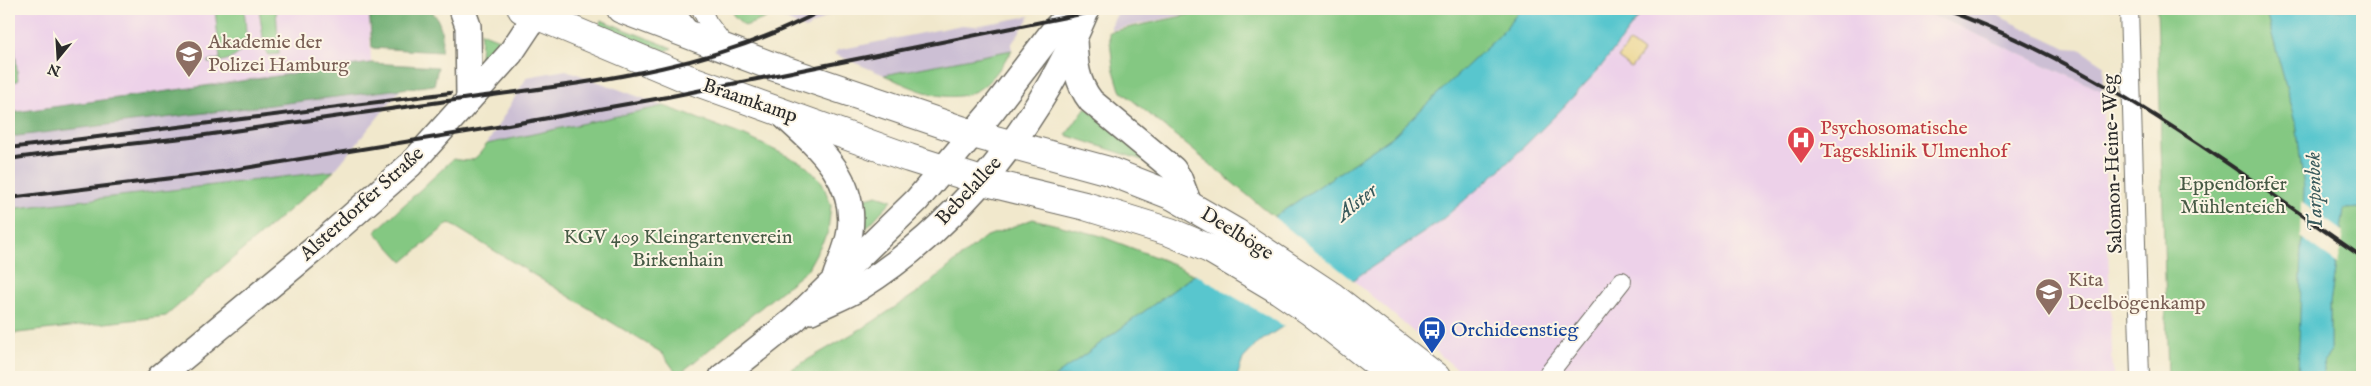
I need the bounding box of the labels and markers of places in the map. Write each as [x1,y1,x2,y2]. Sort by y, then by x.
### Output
place label: Akademie der Polizei Hamburg [207,30,350,78]
school or university icon: Akademie der Polizei Hamburg [174,39,204,78]
place label: Psychosomatische Tagesklinik Ulmenhof [1820,116,2011,164]
hospital icon: Psychosomatische Tagesklinik Ulmenhof [1786,125,1816,164]
place label: Kita Deelbögenkamp [2068,268,2206,316]
school or university icon: Kita Deelbögenkamp [2034,277,2064,316]
bus stop icon: Orchideenstieg [1417,315,1447,354]
place label: Orchideenstieg [1451,318,1579,343]

